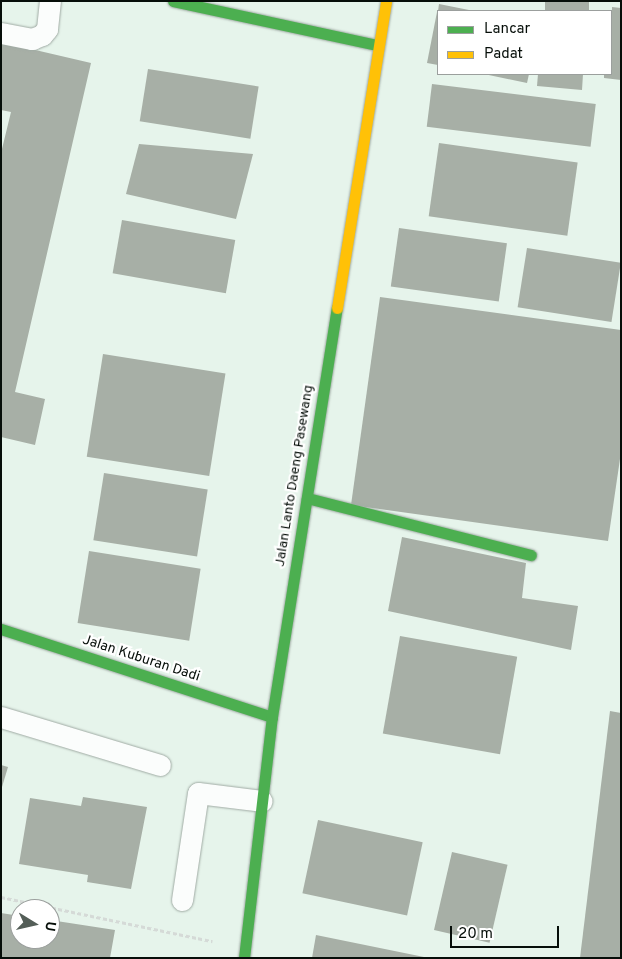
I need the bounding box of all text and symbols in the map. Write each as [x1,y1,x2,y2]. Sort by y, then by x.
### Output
legend [437,10,612,75]
text: Lancar [484,20,530,39]
text: Padat [484,45,523,64]
street label: Jalan Lanto Daeng Pasewang [272,384,318,568]
street label: Jalan Kuburan Dadi [80,632,202,686]
north arrow [10,899,60,949]
scale bar [452,916,561,948]
text: U [40,920,58,933]
text: 20 m [458,925,493,944]

